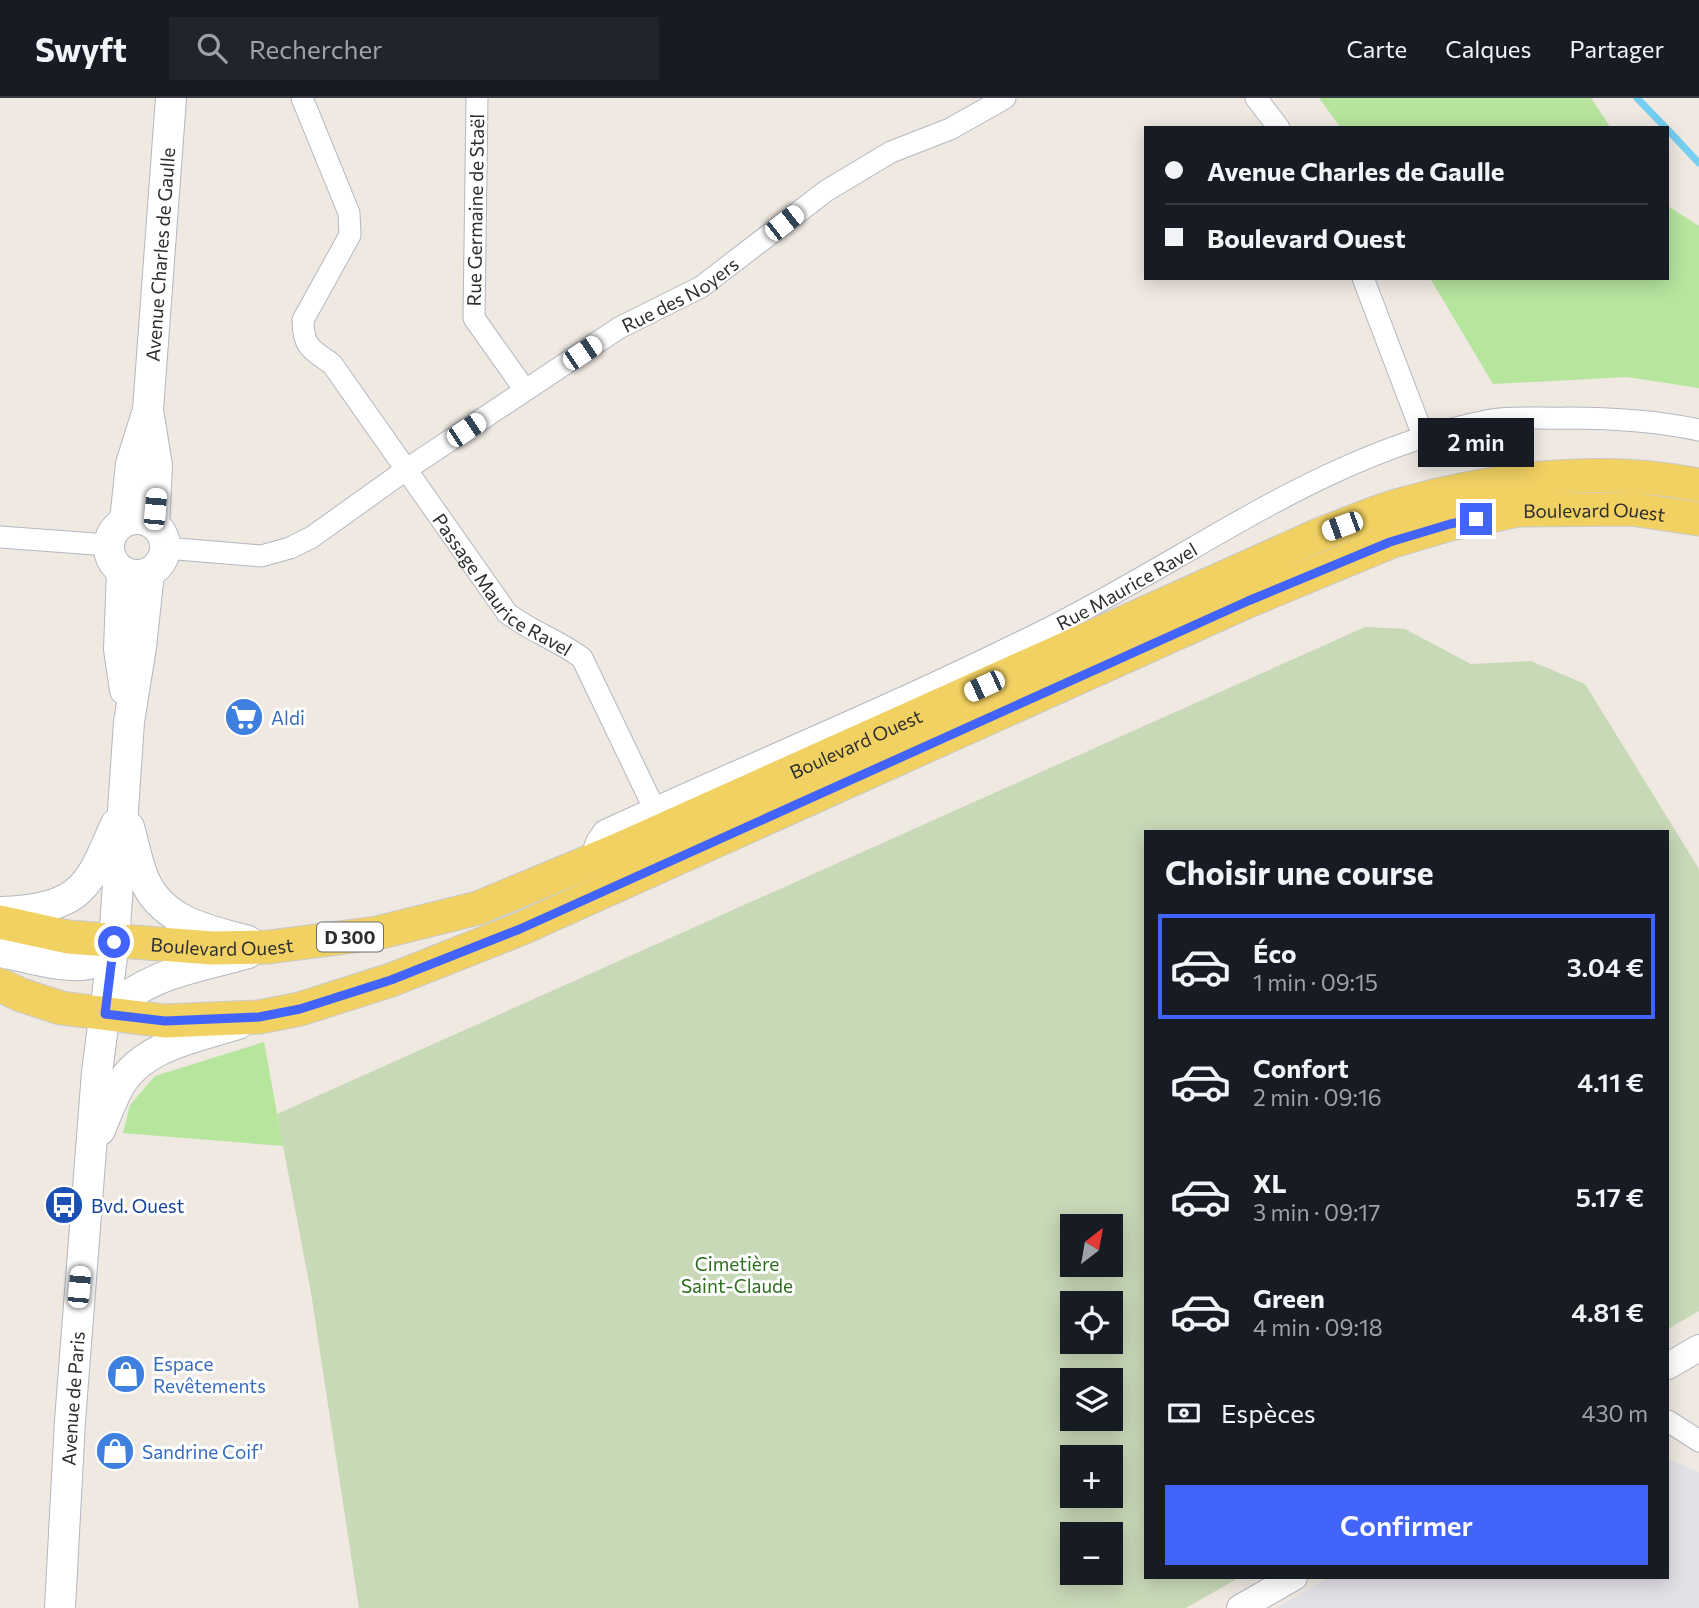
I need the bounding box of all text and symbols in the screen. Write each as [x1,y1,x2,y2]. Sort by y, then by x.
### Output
search box [169,17,659,80]
text: Swyft [35,28,127,69]
icon: search [193,29,231,67]
text: Rechercher [249,33,383,64]
text: Carte [1346,34,1407,63]
text: Calques [1445,34,1531,63]
text: Partager [1569,34,1664,63]
street label: Rue Germaine de Staël [462,114,488,306]
street label: Avenue Charles de Gaulle [140,147,179,362]
text: Avenue Charles de Gaulle [1207,155,1505,186]
car [761,202,808,244]
text: Boulevard Ouest [1207,222,1406,253]
street label: Rue des Noyers [617,251,742,336]
car [559,333,606,373]
car [443,410,490,450]
callout: 2 min [1418,418,1534,466]
text: 2 min [1448,428,1504,456]
car [143,487,168,531]
street label: Boulevard Ouest [1523,497,1667,525]
route end [1460,503,1492,535]
street label: Passage Maurice Ravel [429,508,577,660]
car [1319,509,1366,543]
street label: Rue Maurice Ravel [1052,537,1201,634]
car [961,668,1008,704]
supermarket icon: Aldi [223,696,265,738]
street label: Boulevard Ouest [786,703,926,783]
place label: Aldi [271,706,305,729]
text: Choisir une course [1165,852,1434,892]
road number: D 300 [317,922,383,952]
route start [98,926,130,958]
street label: Boulevard Ouest [150,932,295,960]
icon: car [1169,935,1232,998]
text: Éco [1253,937,1297,968]
text: 3.04 € [1567,951,1644,982]
text: 1 min · 09:15 [1253,968,1378,996]
icon: car [1169,1050,1232,1113]
text: Confort [1253,1052,1349,1083]
text: 4.11 € [1577,1066,1644,1097]
text: 2 min · 09:16 [1253,1083,1382,1111]
icon: car [1169,1165,1232,1228]
text: XL [1253,1167,1287,1198]
text: 5.17 € [1576,1181,1644,1212]
bus stop icon: Bvd. Ouest [43,1184,85,1226]
place label: Bvd. Ouest [91,1194,185,1217]
text: 3 min · 09:17 [1253,1198,1380,1226]
north arrow [1060,1214,1124,1278]
map controls [1060,1214,1123,1585]
park label: Cimetière Saint-Claude [681,1252,793,1297]
car [67,1265,92,1309]
icon: car [1169,1280,1232,1343]
text: Green [1253,1282,1325,1313]
button: locate [1060,1291,1123,1354]
text: 4.81 € [1571,1296,1644,1327]
text: 4 min · 09:18 [1253,1313,1383,1341]
street label: Avenue de Paris [56,1330,88,1466]
place label: Espace Revêtements [153,1352,266,1397]
shop icon: Espace Revêtements [105,1353,147,1395]
button: layers [1060,1368,1123,1431]
icon: cash [1165,1394,1203,1432]
text: Espèces [1221,1397,1316,1428]
text: 430 m [1582,1399,1648,1427]
shop icon: Sandrine Coif' [94,1430,136,1472]
place label: Sandrine Coif' [142,1440,263,1463]
button: + [1060,1445,1123,1508]
button: Confirmer [1165,1485,1648,1565]
button: − [1060,1522,1123,1585]

